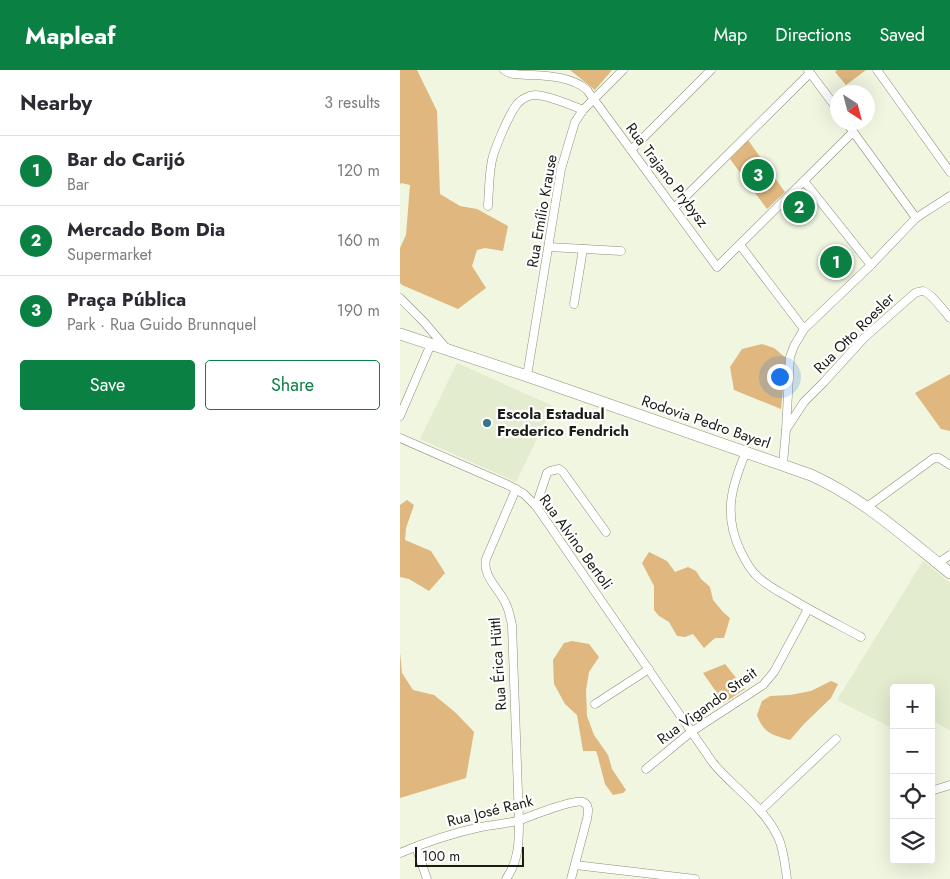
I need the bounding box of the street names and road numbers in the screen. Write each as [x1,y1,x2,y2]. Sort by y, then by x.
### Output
street label: Rua Trajano Prybysz [620,118,714,232]
street label: Rua Emílio Krause [521,153,563,269]
street label: Rua Otto Roesler [809,287,900,378]
street label: Rodovia Pedro Bayerl [639,390,773,454]
street label: Rua Alvino Bertoli [534,490,618,594]
street label: Rua Érica Hüttl [484,617,512,711]
street label: Rua Vigando Streit [653,662,762,750]
street label: Rua José Rank [445,790,536,832]

